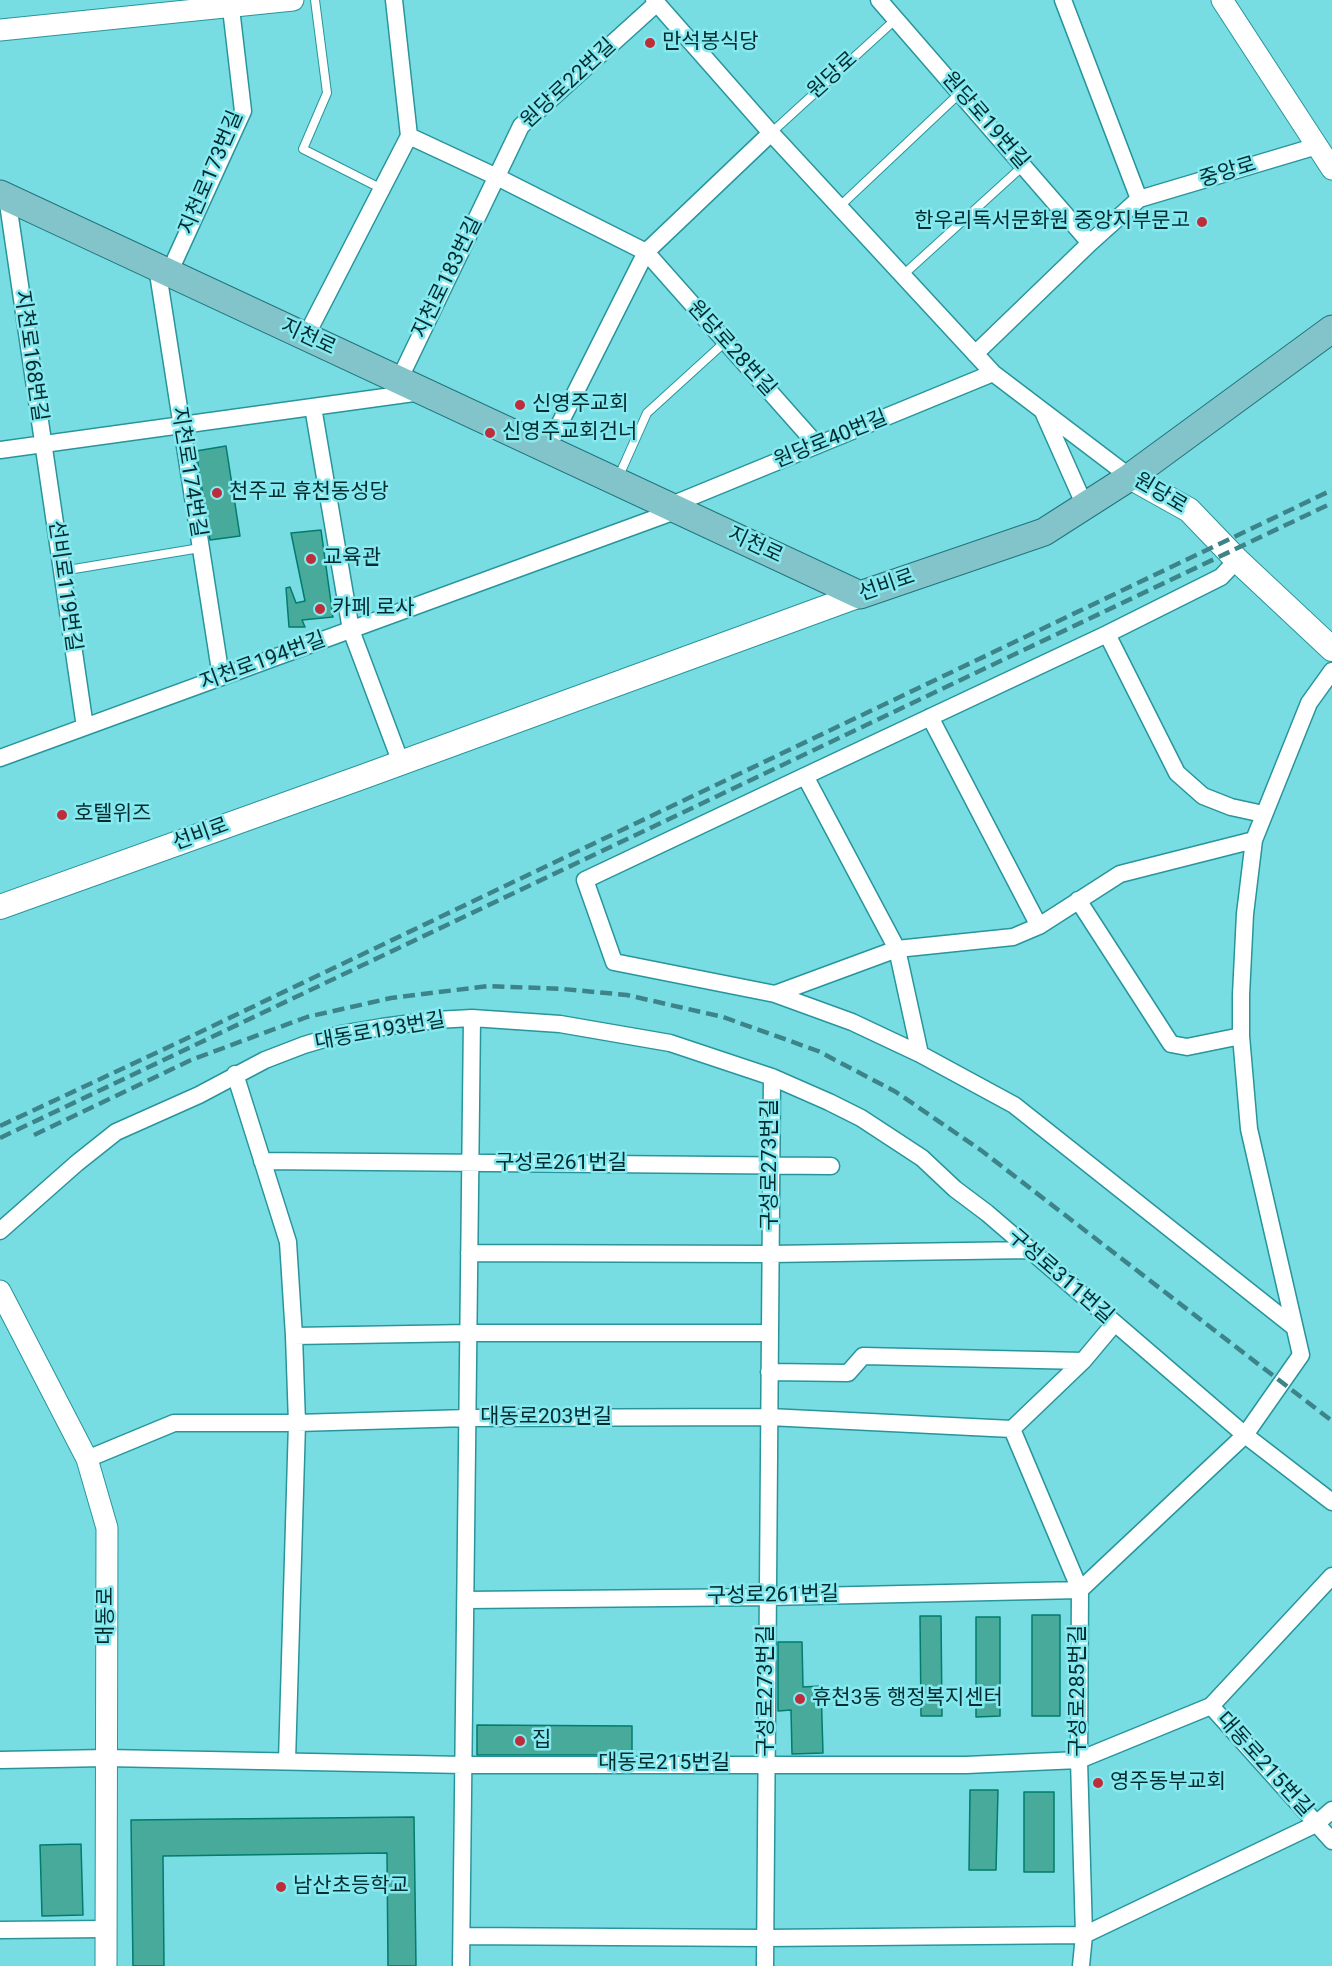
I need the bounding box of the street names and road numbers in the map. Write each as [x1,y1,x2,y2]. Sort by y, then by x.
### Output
street label: 원당로22번길 [516,34,622,134]
street label: 원당로 [803,47,863,105]
street label: 원당로19번길 [936,67,1034,175]
street label: 지천로173번길 [175,107,249,239]
street label: 중앙로 [1197,152,1259,194]
street label: 지천로183번길 [408,213,488,343]
street label: 지천로168번길 [8,289,52,423]
street label: 원당로28번길 [681,296,781,402]
street label: 지천로 [276,314,340,362]
street label: 지천로174번길 [165,405,211,539]
street label: 원당로40번길 [771,406,891,474]
street label: 원당로 [1129,468,1191,520]
street label: 선비로119번길 [42,519,86,653]
street label: 지천로 [723,522,787,570]
street label: 선비로 [855,565,919,607]
street label: 지천로194번길 [197,628,329,696]
street label: 선비로 [169,813,233,857]
street label: 대동로193번길 [313,1008,447,1056]
street label: 구성로273번길 [758,1099,784,1231]
street label: 구성로261번길 [495,1151,627,1177]
street label: 구성로311번길 [1002,1224,1118,1330]
street label: 대동로203번길 [480,1405,612,1431]
street label: 구성로261번길 [707,1582,839,1610]
street label: 대동로 [94,1587,120,1645]
street label: 구성로273번길 [754,1625,780,1757]
street label: 구성로285번길 [1066,1625,1092,1757]
street label: 대동로215번길 [1210,1708,1318,1822]
street label: 대동로215번길 [598,1751,730,1777]

